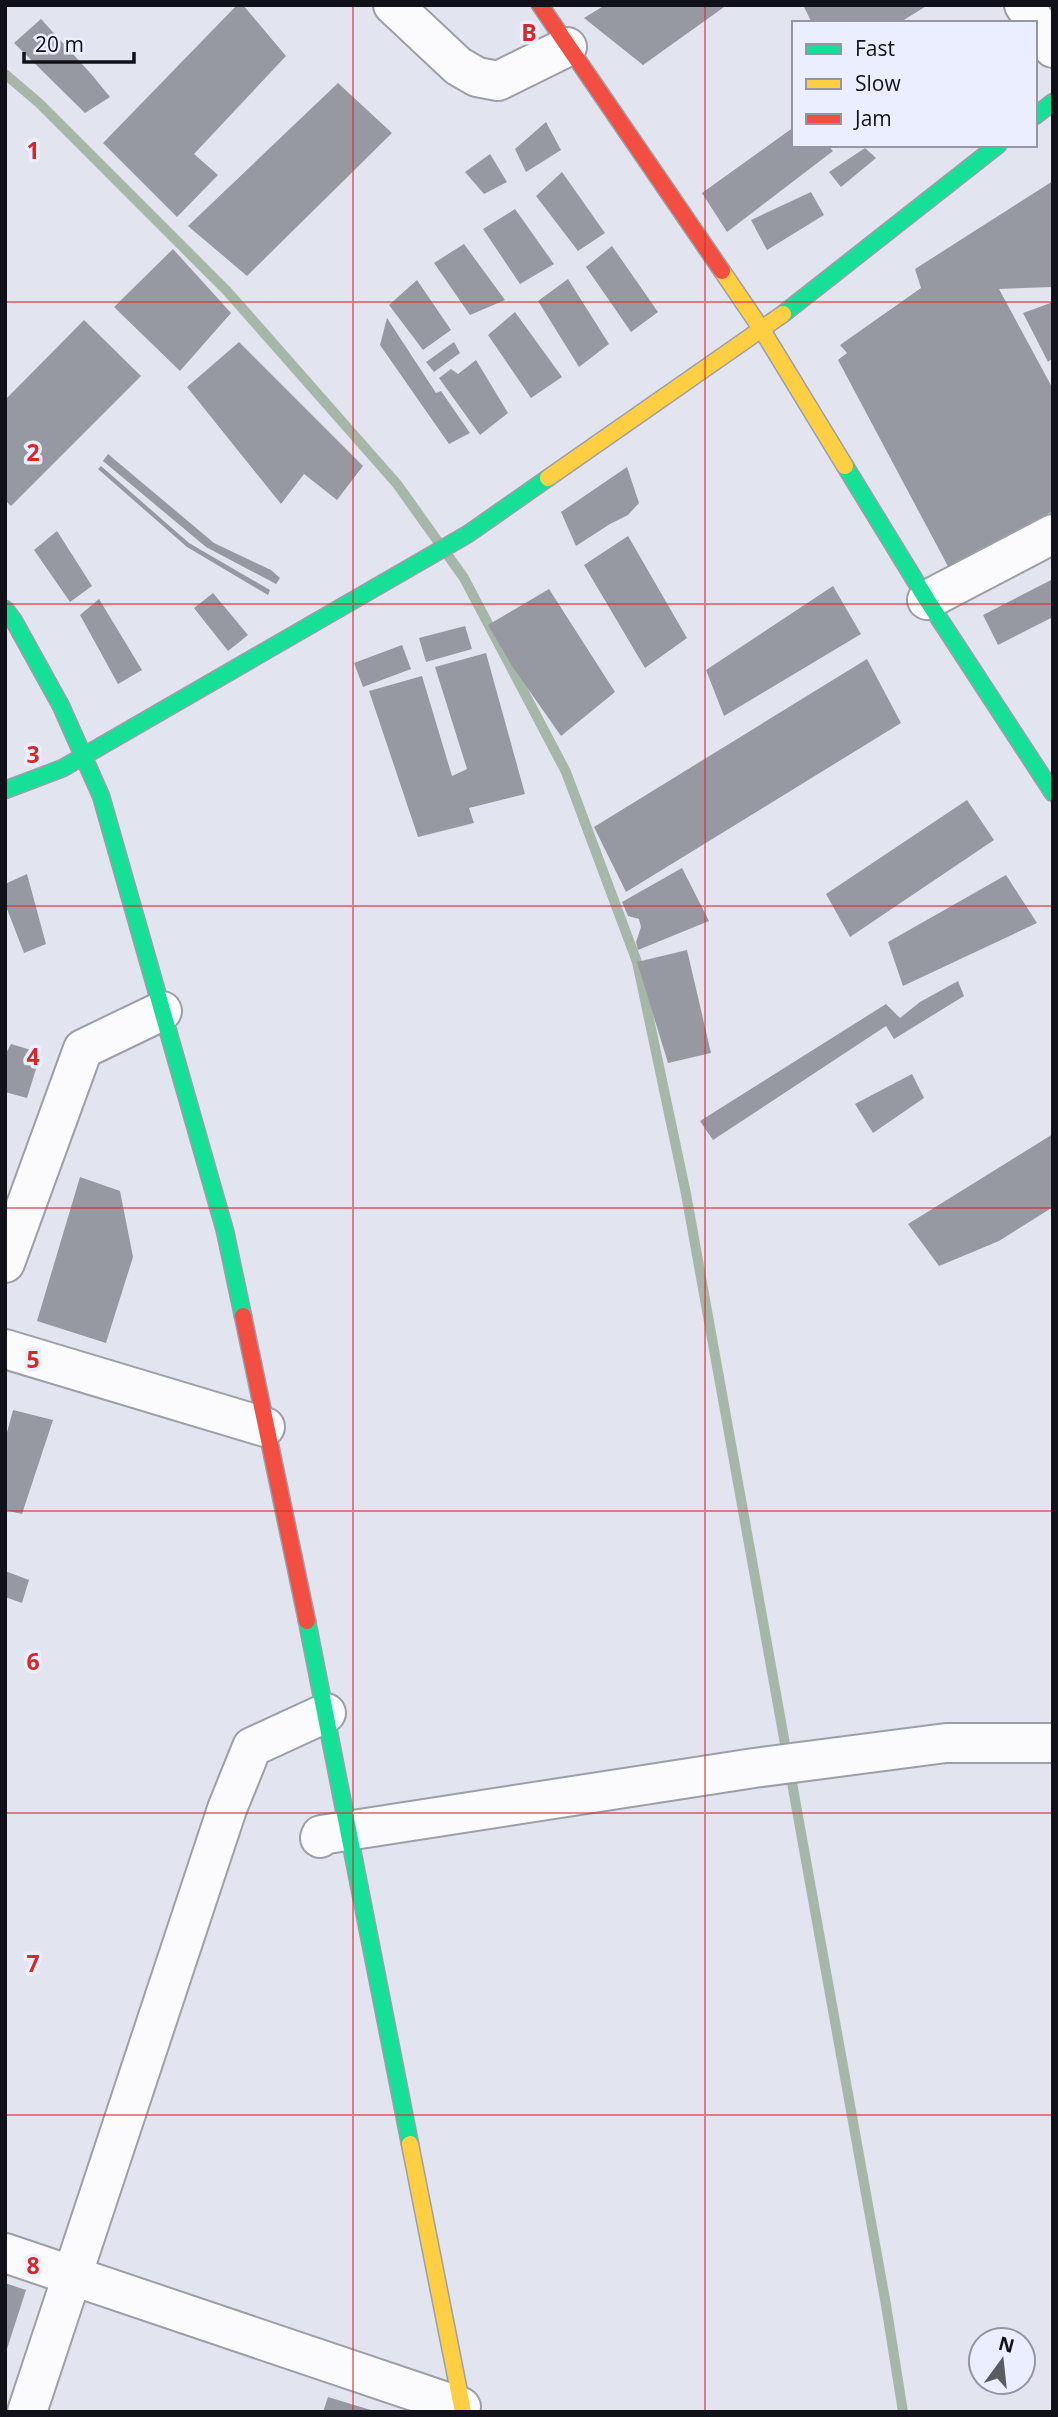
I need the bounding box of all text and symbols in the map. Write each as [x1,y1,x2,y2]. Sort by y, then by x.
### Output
text: B [521,16,537,48]
scale bar [24,21,135,65]
legend [792,21,1037,147]
text: 20 m [35,30,84,58]
text: Fast [855,34,895,62]
text: Slow [855,69,901,97]
text: Jam [853,104,892,132]
text: 1 [26,134,40,166]
text: 2 [26,436,40,468]
text: 3 [26,738,40,770]
text: 4 [26,1040,40,1072]
text: 5 [26,1343,40,1375]
text: 6 [26,1645,40,1677]
text: 7 [26,1947,40,1979]
text: 8 [26,2249,40,2281]
north arrow [967,2326,1037,2396]
text: N [996,2330,1017,2359]

